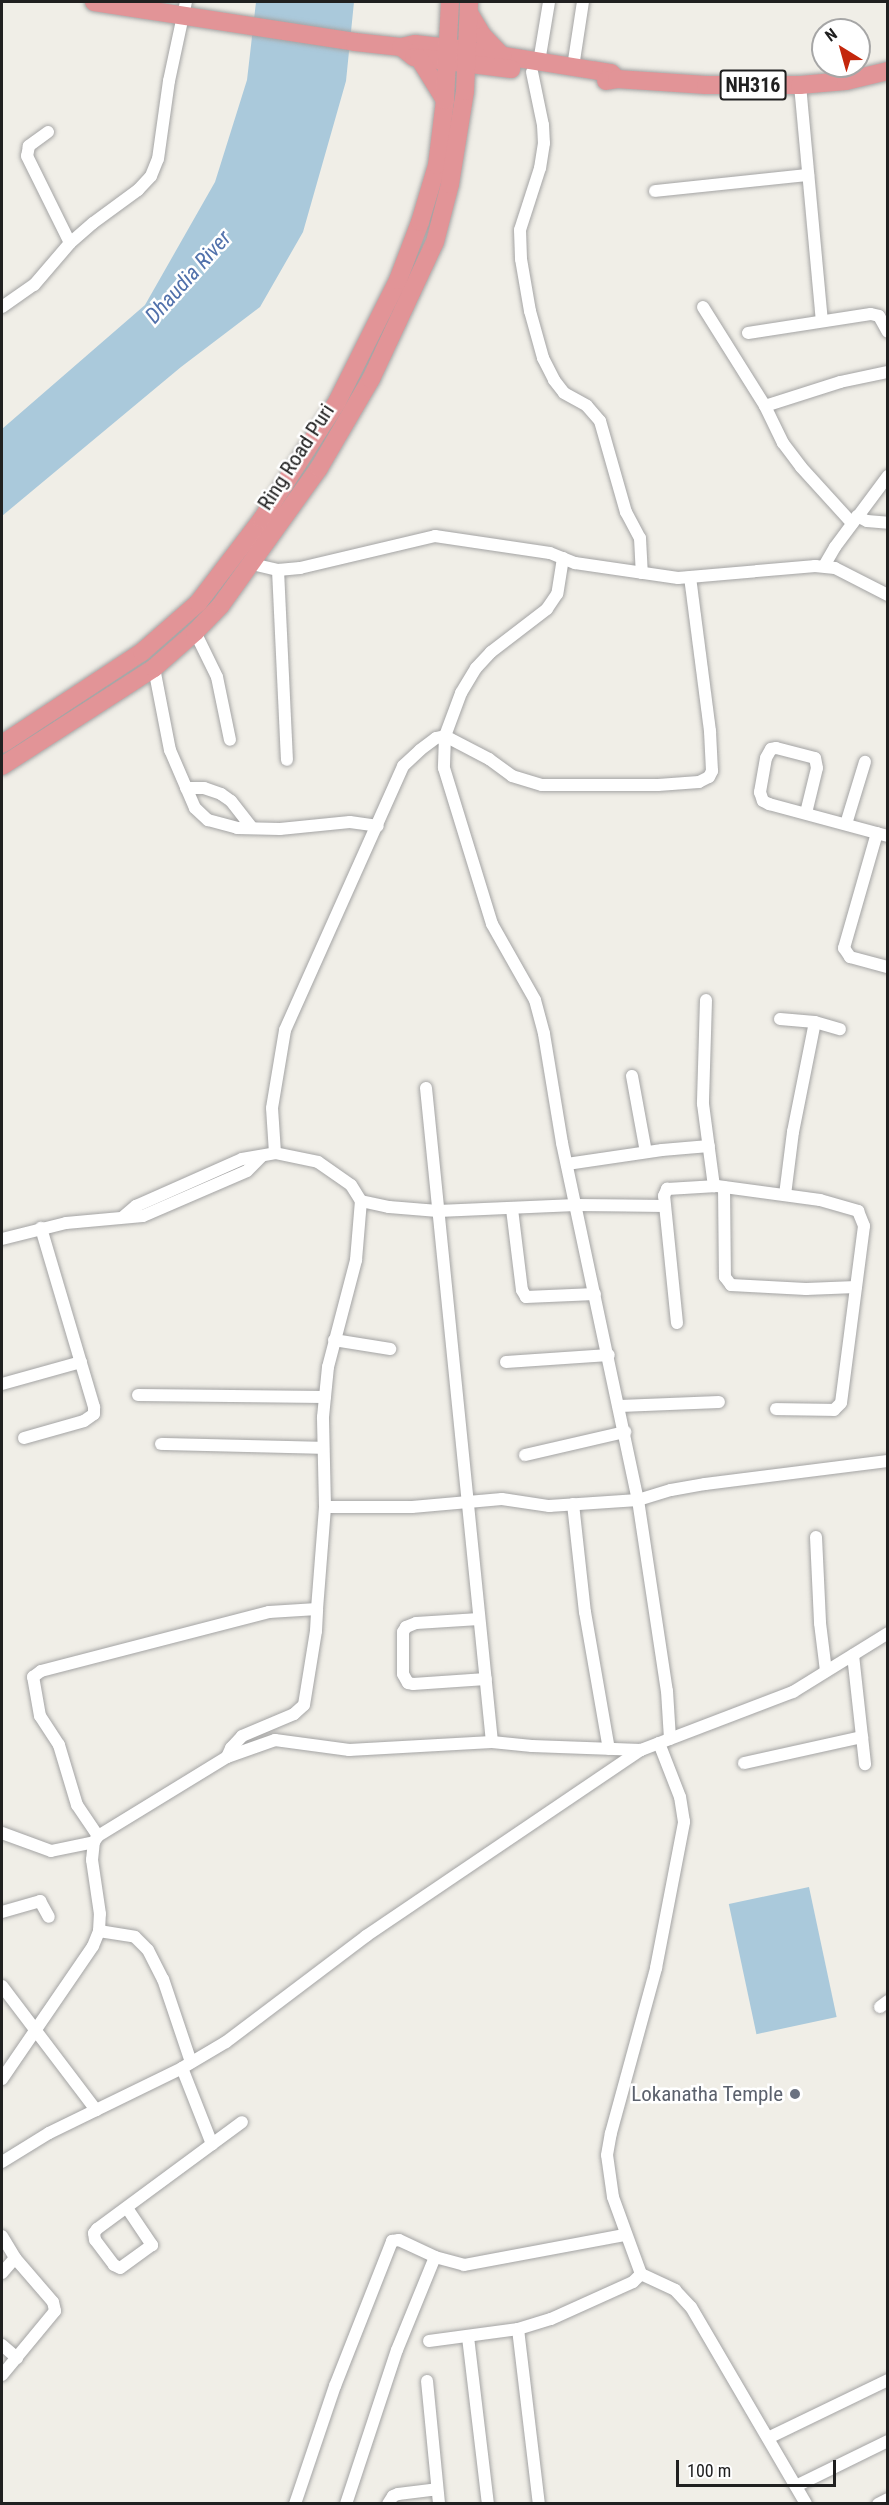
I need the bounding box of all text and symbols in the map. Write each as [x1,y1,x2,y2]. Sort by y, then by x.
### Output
north arrow [811,18,871,78]
text: N [821,24,841,45]
road number: NH316 [718,68,788,102]
water label: Dhaudia River [140,225,236,329]
street label: Ring Road Puri [252,399,340,515]
place label: Lokanatha Temple [631,2081,783,2107]
marker: Lokanatha Temple [788,2087,802,2101]
scale bar [679,2448,840,2486]
text: 100 m [687,2460,731,2481]

